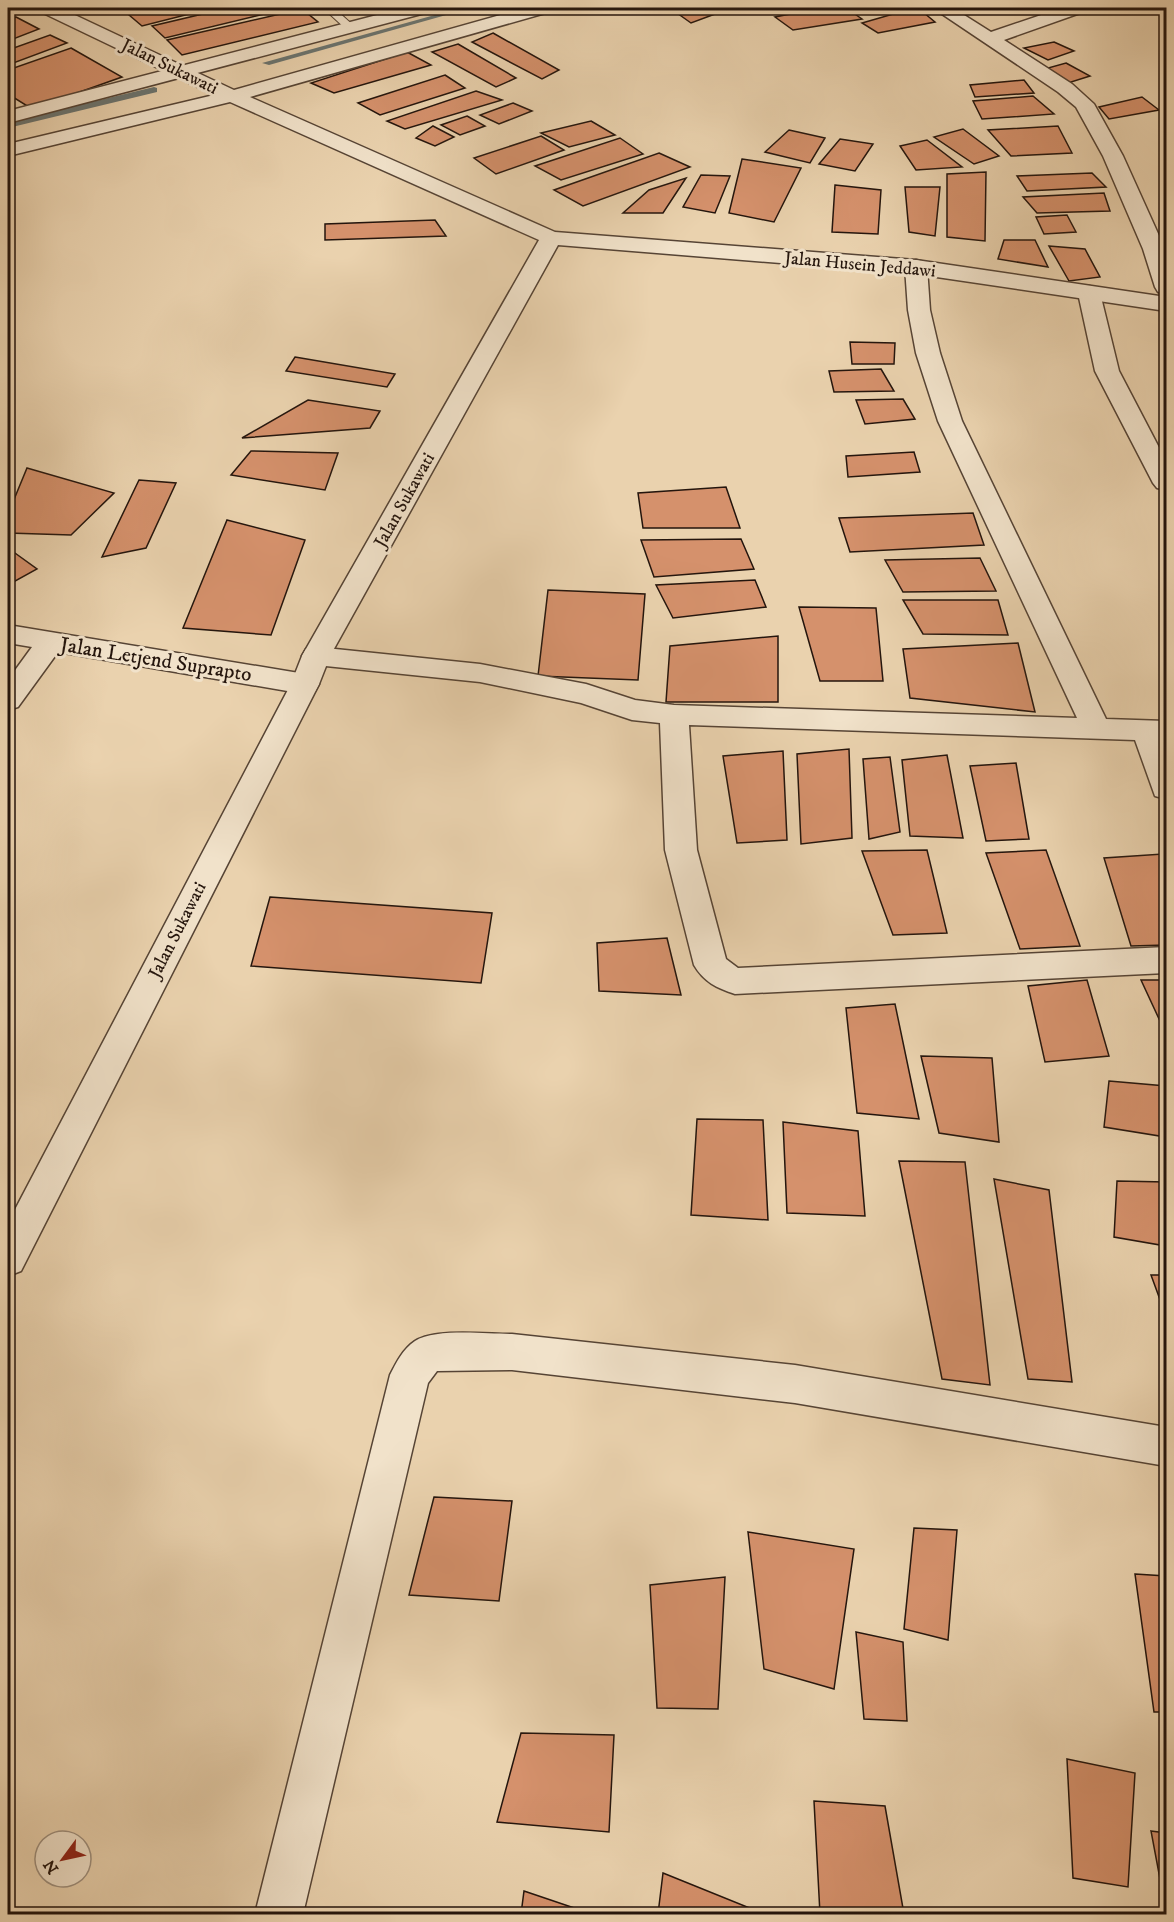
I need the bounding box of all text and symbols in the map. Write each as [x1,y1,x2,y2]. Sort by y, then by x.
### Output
street label: Jalan Sukawati [116,33,222,100]
street label: Jalan Husein Jeddawi [781,247,936,283]
street label: Jalan Sukawati [369,449,440,553]
street label: Jalan Letjend Suprapto [56,632,253,688]
street label: Jalan Sukawati [143,879,212,984]
north arrow [33,1829,93,1889]
text: N [39,1856,63,1878]

